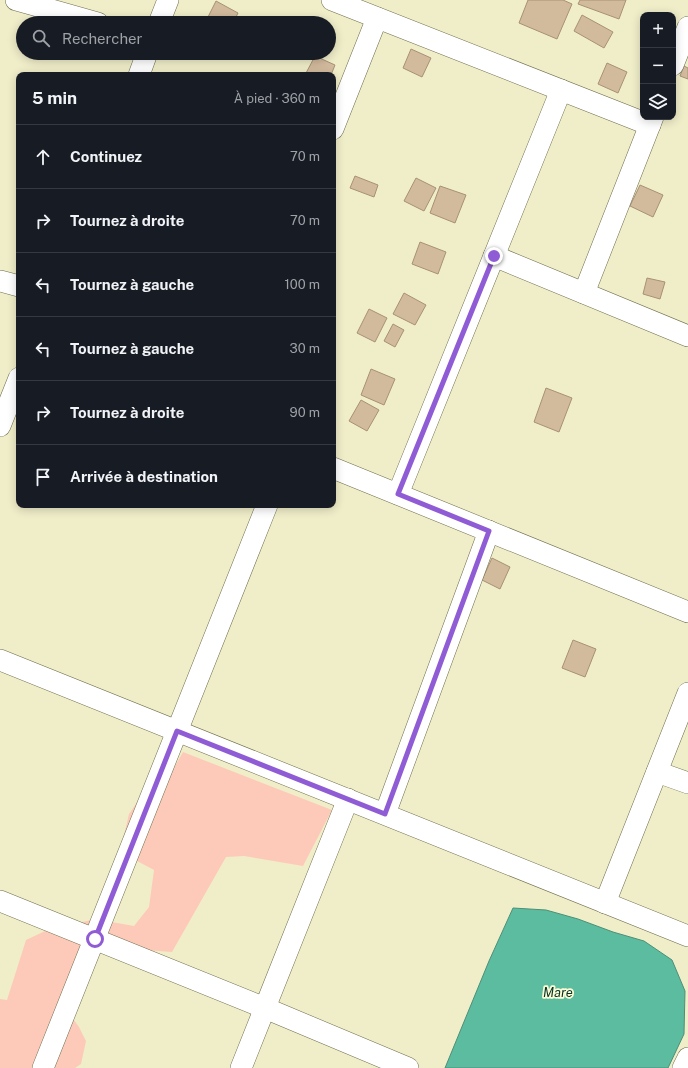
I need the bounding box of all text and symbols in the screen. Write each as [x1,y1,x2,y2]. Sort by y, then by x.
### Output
map controls [640,12,676,120]
button: + [640,12,676,48]
search box [16,16,336,60]
icon: search [30,27,52,49]
text: Rechercher [62,30,142,47]
button: − [640,48,676,84]
button: layers [640,84,676,120]
text: 5 min [32,88,77,108]
text: À pied · 360 m [234,91,320,106]
icon: ahead [32,146,54,168]
text: Continuez [70,148,142,165]
text: 70 m [290,149,320,164]
icon: right [32,210,54,232]
text: Tournez à droite [70,212,184,229]
text: 70 m [290,213,320,228]
route end [485,247,503,265]
icon: left [32,274,54,296]
text: Tournez à gauche [70,276,194,293]
text: 100 m [284,277,320,292]
icon: left [32,338,54,360]
text: Tournez à gauche [70,340,194,357]
text: 30 m [290,341,320,356]
icon: right [32,402,54,424]
text: Tournez à droite [70,404,184,421]
text: 90 m [290,405,320,420]
icon: arrive [32,466,54,488]
text: Arrivée à destination [70,468,218,485]
route start [86,930,104,948]
water label: Mare [543,985,573,1000]

